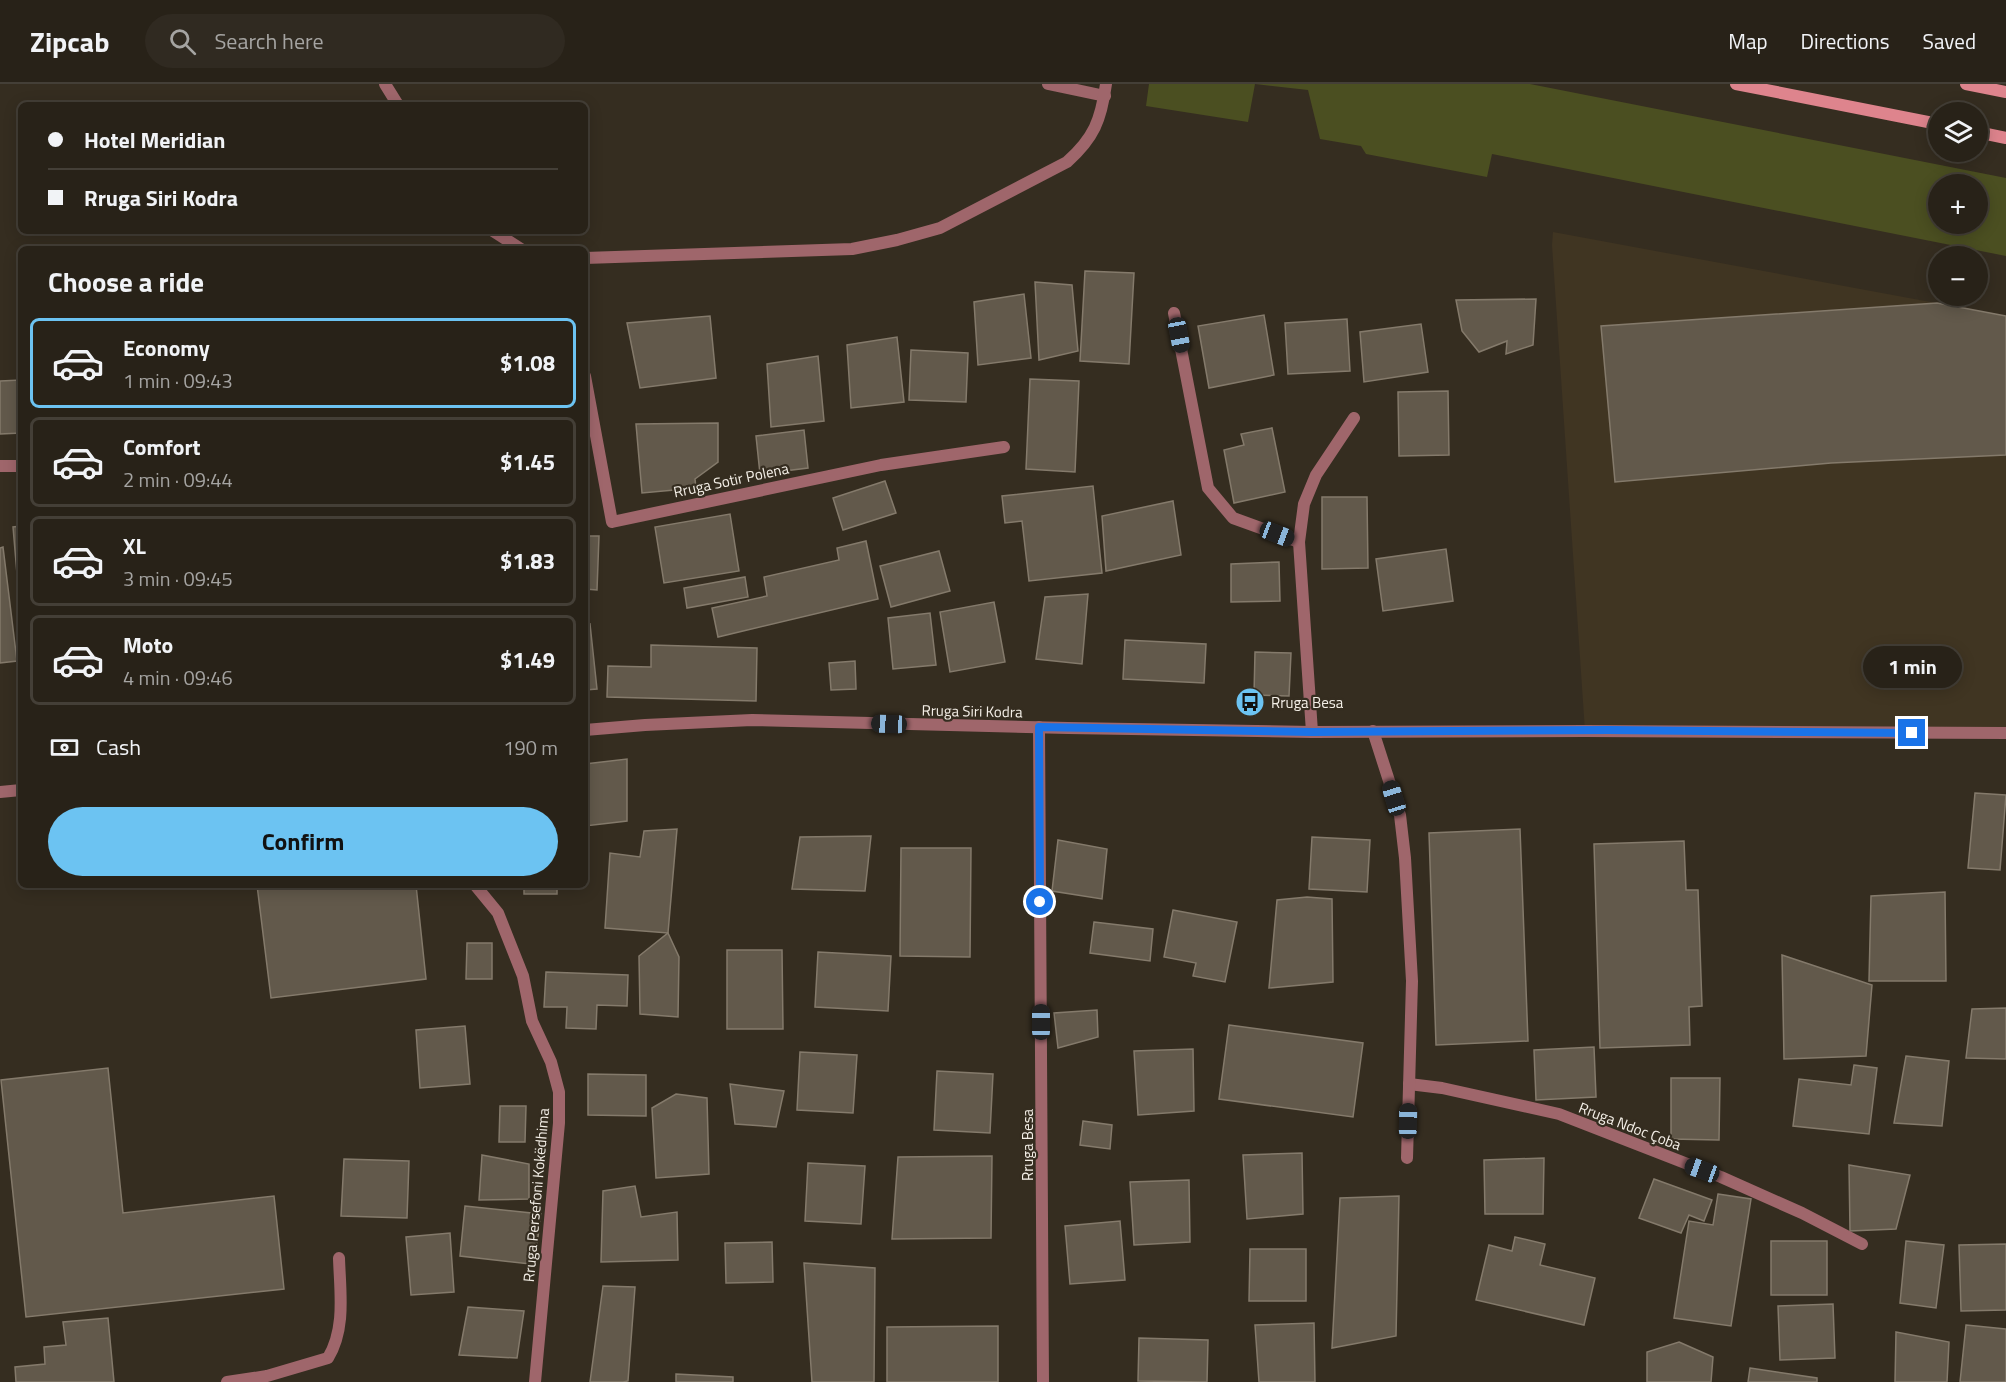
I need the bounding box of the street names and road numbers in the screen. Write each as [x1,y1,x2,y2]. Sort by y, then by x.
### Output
street label: Rruga Sotir Polena [671,456,791,503]
street label: Rruga Siri Kodra [921,699,1023,723]
street label: Rruga Ndoc Çoba [1575,1096,1685,1156]
street label: Rruga Persefoni Kokëdhima [517,1107,555,1283]
street label: Rruga Besa [1016,1108,1039,1181]

